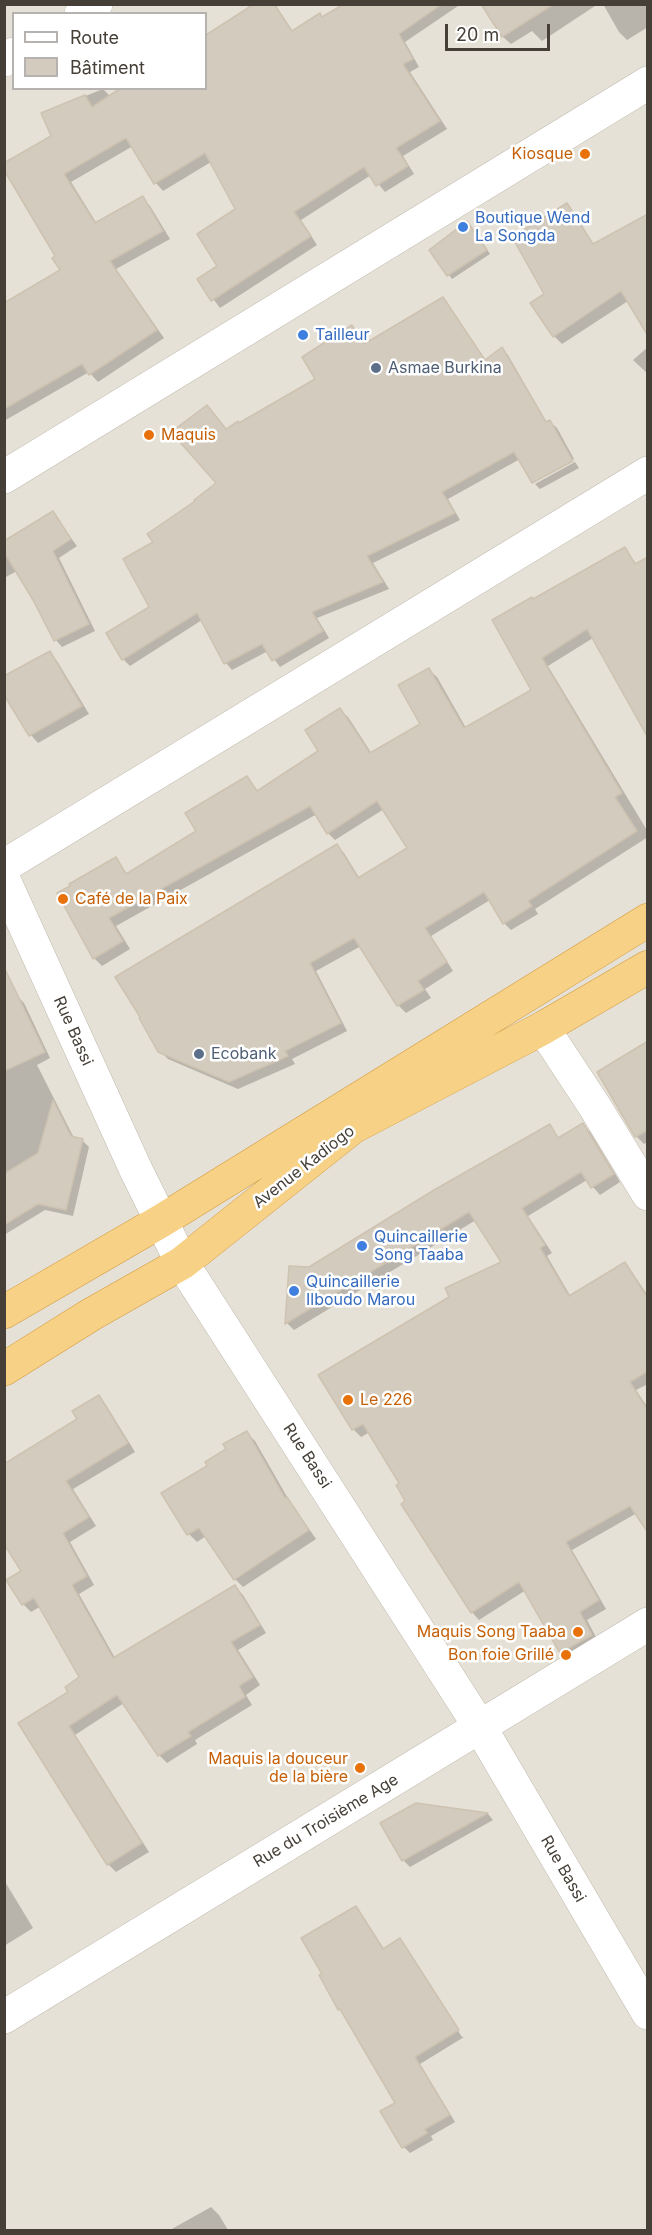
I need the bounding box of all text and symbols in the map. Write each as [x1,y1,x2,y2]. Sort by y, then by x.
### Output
legend [12,12,207,90]
scale bar [448,12,553,50]
text: 20 m [456,24,499,45]
text: Route [70,27,119,48]
text: Bâtiment [70,57,145,78]
place label: Kiosque [512,144,573,164]
marker: Kiosque [578,147,592,161]
place label: Boutique Wend La Songda [475,208,590,246]
marker: Boutique Wend La Songda [456,220,470,234]
place label: Tailleur [315,325,370,345]
marker: Tailleur [296,328,310,342]
place label: Asmae Burkina [388,358,502,378]
marker: Asmae Burkina [369,361,383,375]
place label: Maquis [161,425,216,445]
marker: Maquis [142,428,156,442]
place label: Café de la Paix [75,889,188,909]
marker: Café de la Paix [56,892,70,906]
street label: Rue Bassi [49,993,97,1069]
place label: Ecobank [211,1044,277,1064]
marker: Ecobank [192,1047,206,1061]
street label: Avenue Kadiogo [250,1122,358,1212]
place label: Quincaillerie Song Taaba [374,1227,468,1265]
marker: Quincaillerie Song Taaba [355,1239,369,1253]
place label: Quincaillerie Ilboudo Marou [306,1272,415,1310]
marker: Quincaillerie Ilboudo Marou [287,1284,301,1298]
place label: Le 226 [360,1390,412,1410]
marker: Le 226 [341,1393,355,1407]
street label: Rue Bassi [279,1420,335,1492]
place label: Maquis Song Taaba [417,1622,566,1642]
marker: Maquis Song Taaba [571,1625,585,1639]
place label: Bon foie Grillé [448,1645,554,1665]
marker: Bon foie Grillé [559,1648,573,1662]
place label: Maquis la douceur de la bière [208,1749,348,1787]
marker: Maquis la douceur de la bière [353,1761,367,1775]
street label: Rue du Troisième Age [250,1770,402,1872]
street label: Rue Bassi [536,1832,590,1906]

